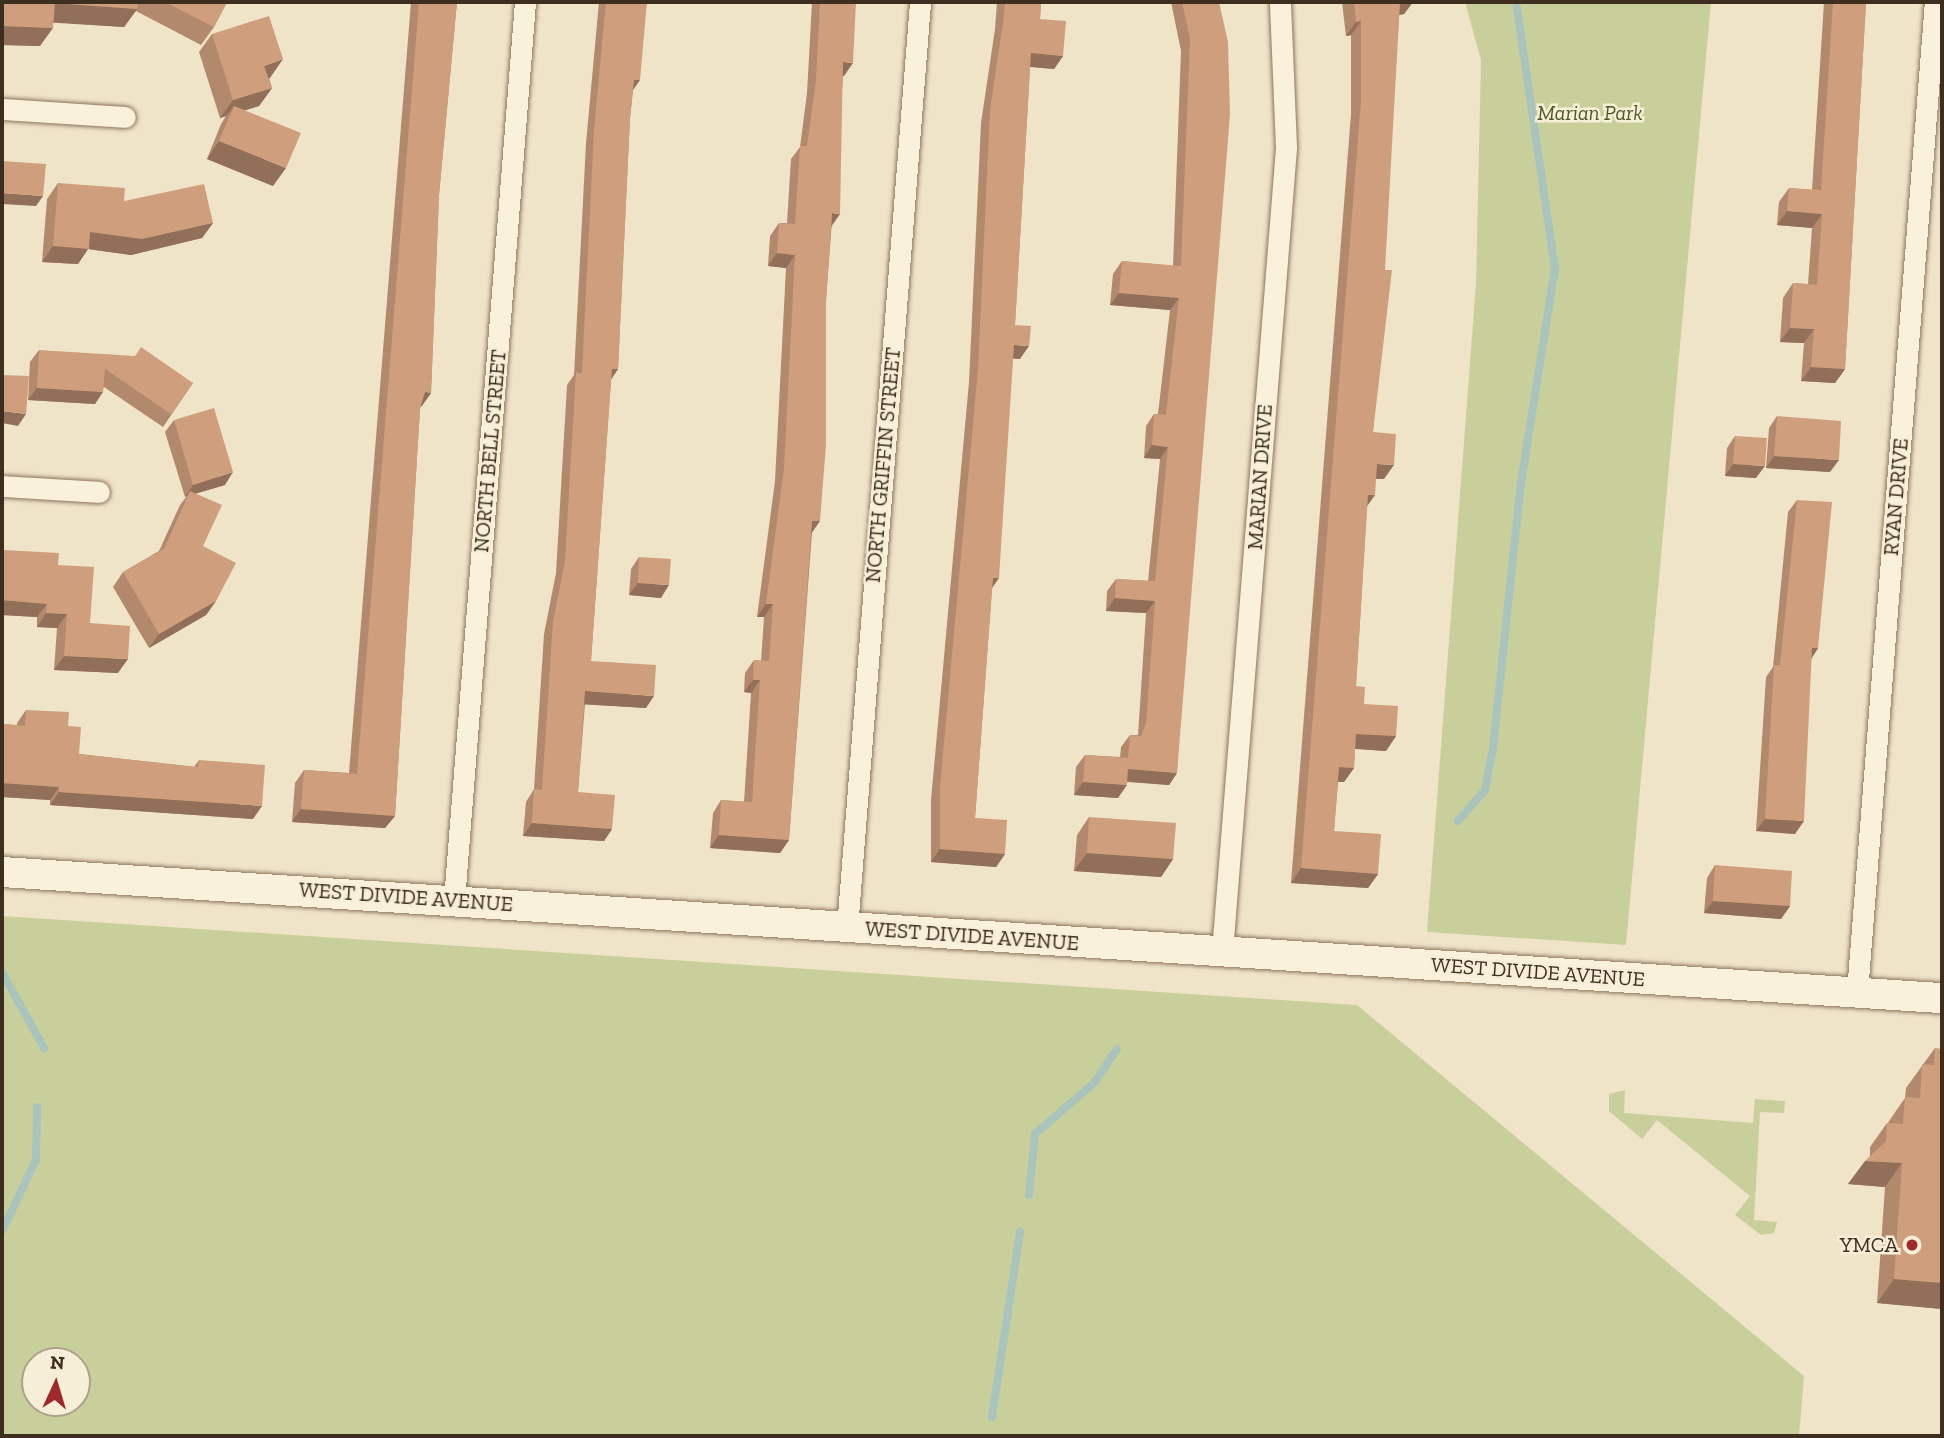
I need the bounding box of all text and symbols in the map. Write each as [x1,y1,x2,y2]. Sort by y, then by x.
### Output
park label: Marian Park [1537,100,1643,126]
street label: NORTH GRIFFIN STREET [860,346,906,584]
street label: NORTH BELL STREET [469,348,511,554]
street label: MARIAN DRIVE [1242,403,1278,551]
street label: RYAN DRIVE [1878,437,1914,557]
street label: WEST DIVIDE AVENUE [298,877,514,917]
street label: WEST DIVIDE AVENUE [864,916,1080,956]
street label: WEST DIVIDE AVENUE [1430,952,1646,992]
place label: YMCA [1840,1232,1898,1258]
marker: YMCA [1904,1237,1920,1253]
north arrow [21,1347,91,1417]
text: N [49,1351,65,1375]

